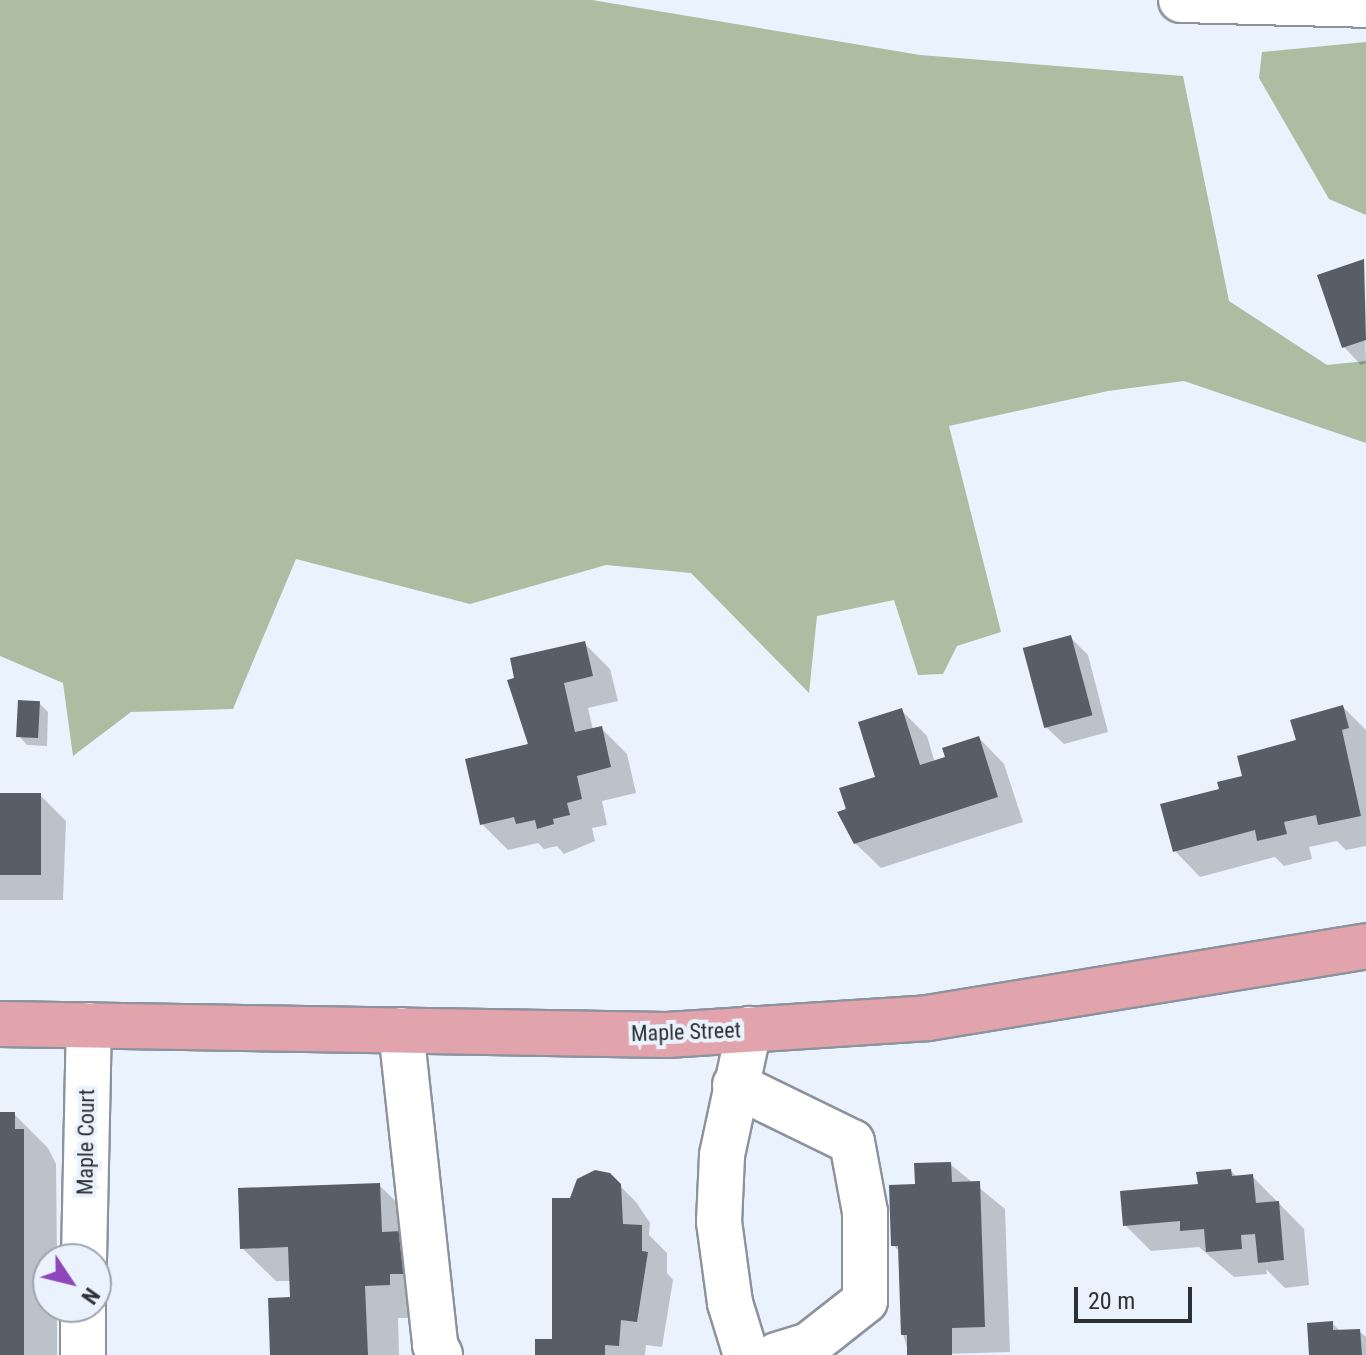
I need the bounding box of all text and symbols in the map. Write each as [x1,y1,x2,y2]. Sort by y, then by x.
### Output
street label: Maple Street [631,1017,741,1047]
street label: Maple Court [72,1089,100,1195]
north arrow [32,1243,112,1323]
scale bar [1078,1271,1196,1321]
text: N [76,1283,105,1309]
text: 20 m [1088,1287,1135,1315]

